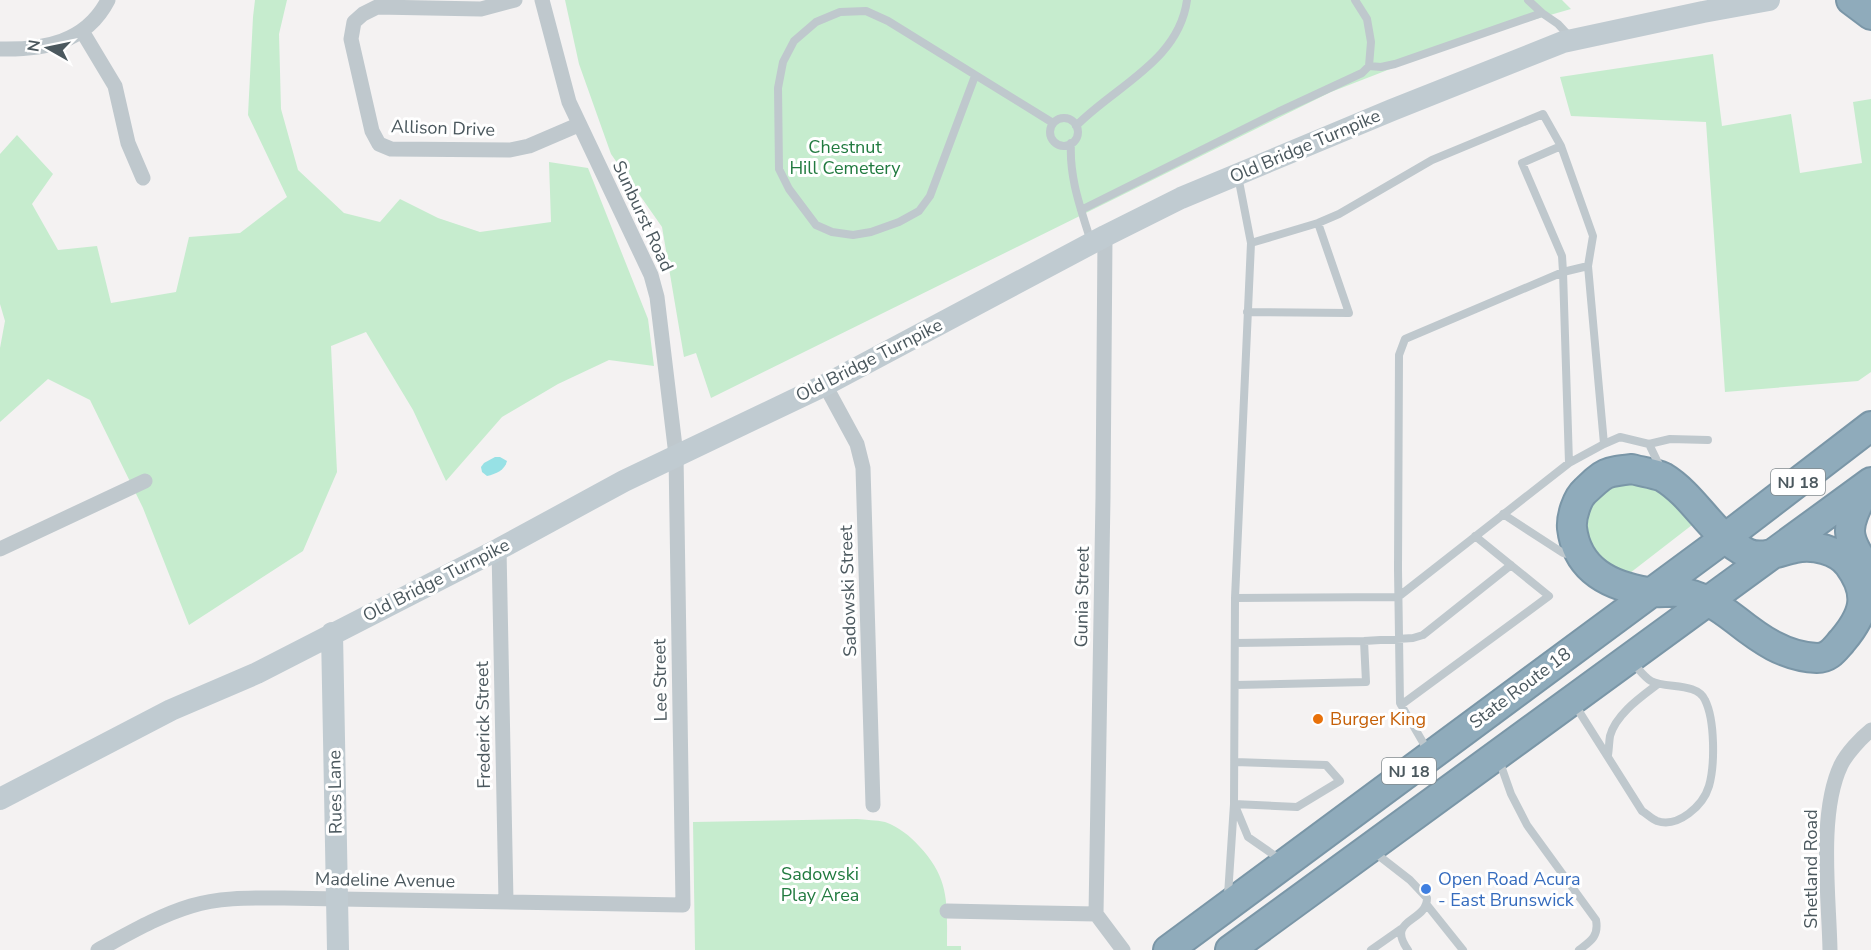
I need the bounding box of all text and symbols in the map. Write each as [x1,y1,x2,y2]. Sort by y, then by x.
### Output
north arrow [18,18,78,78]
text: N [22,38,46,53]
street label: Old Bridge Turnpike [1226,103,1384,189]
street label: Allison Drive [391,114,495,142]
park label: Chestnut Hill Cemetery [789,135,901,180]
street label: Sunburst Road [607,157,679,275]
street label: Old Bridge Turnpike [792,313,946,407]
road number: NJ 18 [1771,469,1825,495]
street label: Sadowski Street [834,524,862,657]
street label: Old Bridge Turnpike [359,533,513,627]
street label: Gunia Street [1069,546,1095,648]
street label: Lee Street [647,638,673,721]
street label: State Route 18 [1464,642,1576,734]
street label: Frederick Street [470,660,496,789]
place label: Burger King [1330,707,1426,731]
marker: Burger King [1311,712,1325,726]
street label: Rues Lane [322,750,348,834]
road number: NJ 18 [1382,758,1436,784]
street label: Shetland Road [1799,809,1823,929]
park label: Sadowski Play Area [781,862,859,907]
street label: Madeline Avenue [315,867,455,893]
place label: Open Road Acura - East Brunswick [1438,867,1581,912]
marker: Open Road Acura - East Brunswick [1419,882,1433,896]

